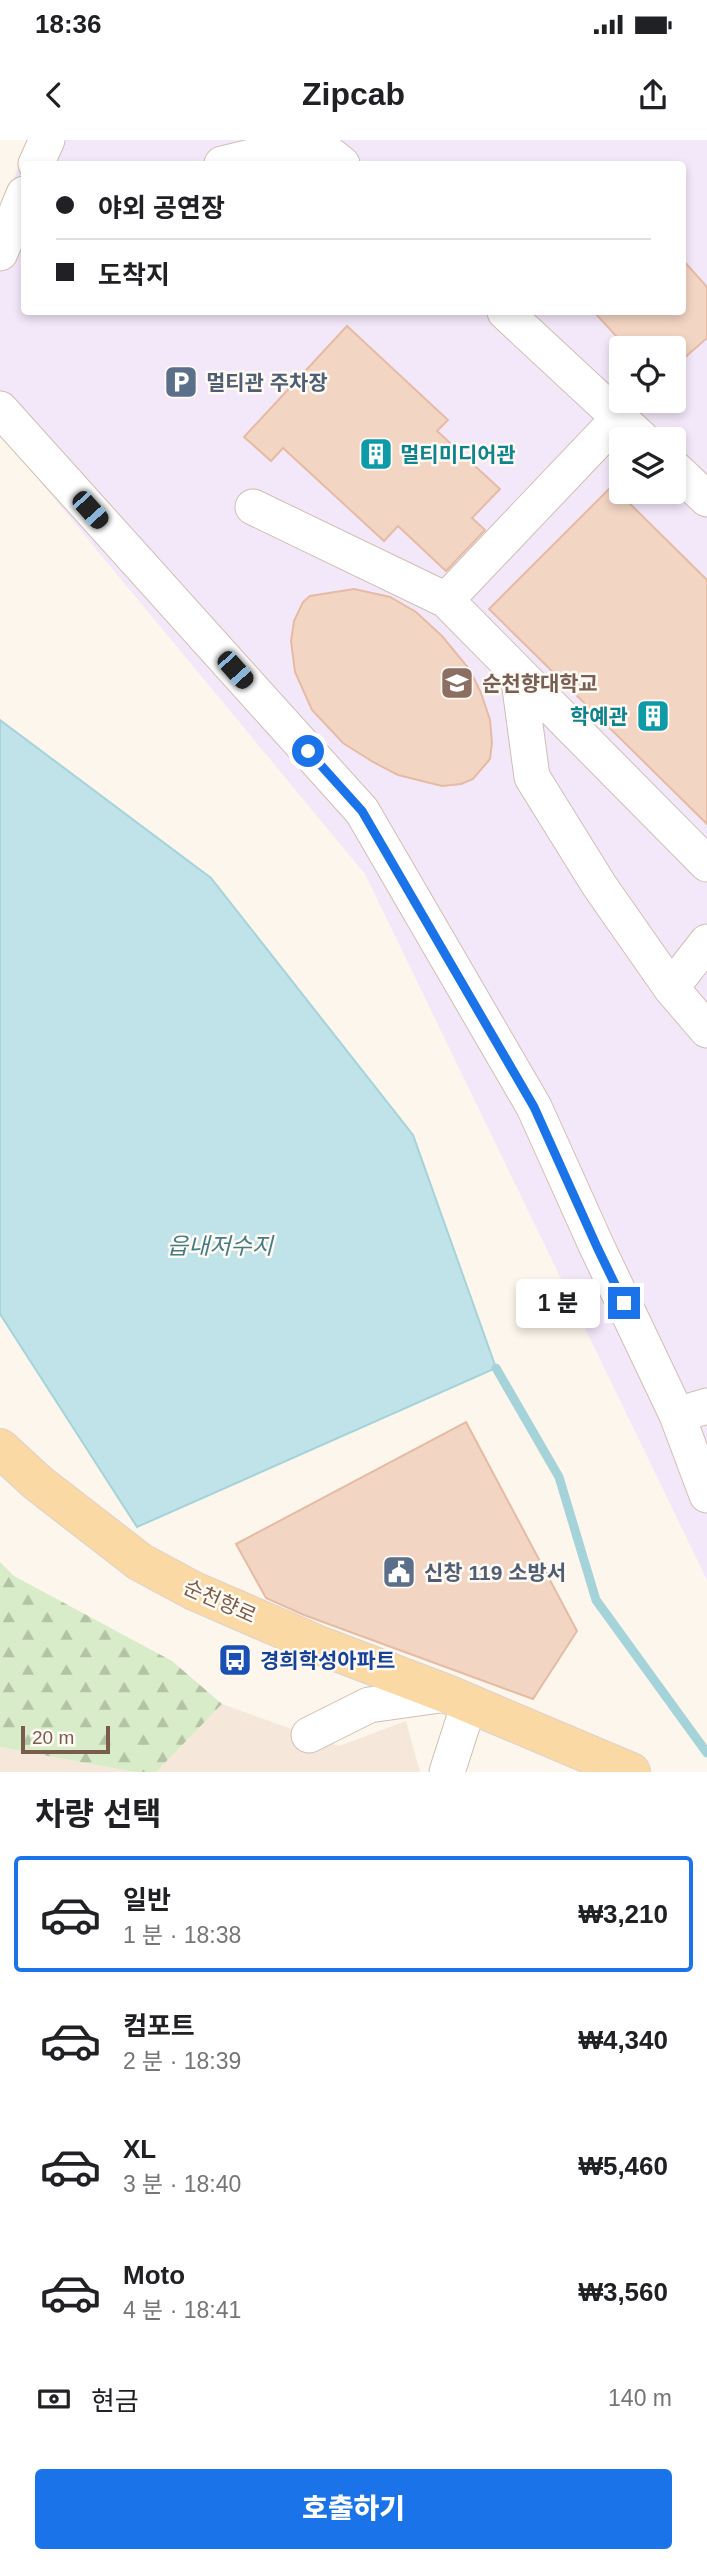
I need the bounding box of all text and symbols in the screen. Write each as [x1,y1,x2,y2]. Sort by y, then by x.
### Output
text: 18:36 [35,9,102,39]
icon: back [35,76,73,114]
text: Zipcab [302,76,405,112]
icon: share [634,76,672,114]
text: 야외 공연장 [98,193,225,223]
text: 도착지 [98,260,170,290]
map controls [609,336,686,504]
button: locate [609,336,686,413]
parking icon: 멀티관 주차장 [162,363,200,401]
place label: 멀티관 주차장 [206,371,328,394]
button: layers [609,427,686,504]
building icon: 멀티미디어관 [357,435,395,473]
place label: 멀티미디어관 [400,443,516,466]
car [69,487,112,533]
car [214,647,257,693]
school or university icon: 순천향대학교 [438,664,476,702]
place label: 순천향대학교 [482,672,598,695]
building icon: 학예관 [634,697,672,735]
place label: 학예관 [570,705,628,728]
route start [292,735,324,767]
water label: 읍내저수지 [167,1233,275,1259]
callout: 1 분 [516,1278,600,1328]
route end [608,1287,640,1319]
text: 1 분 [538,1290,578,1316]
public building icon: 신창 119 소방서 [380,1553,418,1591]
place label: 신창 119 소방서 [424,1561,566,1584]
street label: 순천향로 [180,1575,260,1627]
bus stop icon: 경희학성아파트 [216,1641,254,1679]
place label: 경희학성아파트 [260,1649,395,1672]
scale bar [21,1723,110,1755]
text: 20 m [32,1727,74,1748]
text: 차량 선택 [35,1796,162,1832]
icon: car [39,1883,102,1946]
text: 일반 [123,1885,171,1915]
text: ₩3,210 [578,1899,668,1929]
text: 1 분 · 18:38 [123,1922,241,1948]
icon: car [39,2009,102,2072]
text: 컴포트 [123,2011,195,2041]
text: ₩4,340 [578,2025,668,2055]
text: 2 분 · 18:39 [123,2048,241,2074]
text: XL [123,2134,156,2164]
icon: car [39,2135,102,2198]
text: ₩5,460 [578,2151,668,2181]
text: 3 분 · 18:40 [123,2171,241,2197]
text: Moto [123,2260,185,2290]
icon: car [39,2261,102,2324]
text: ₩3,560 [578,2277,668,2307]
text: 4 분 · 18:41 [123,2297,241,2323]
icon: cash [35,2380,73,2418]
text: 140 m [608,2385,672,2411]
text: 현금 [91,2386,139,2416]
button: 호출하기 [35,2469,672,2549]

